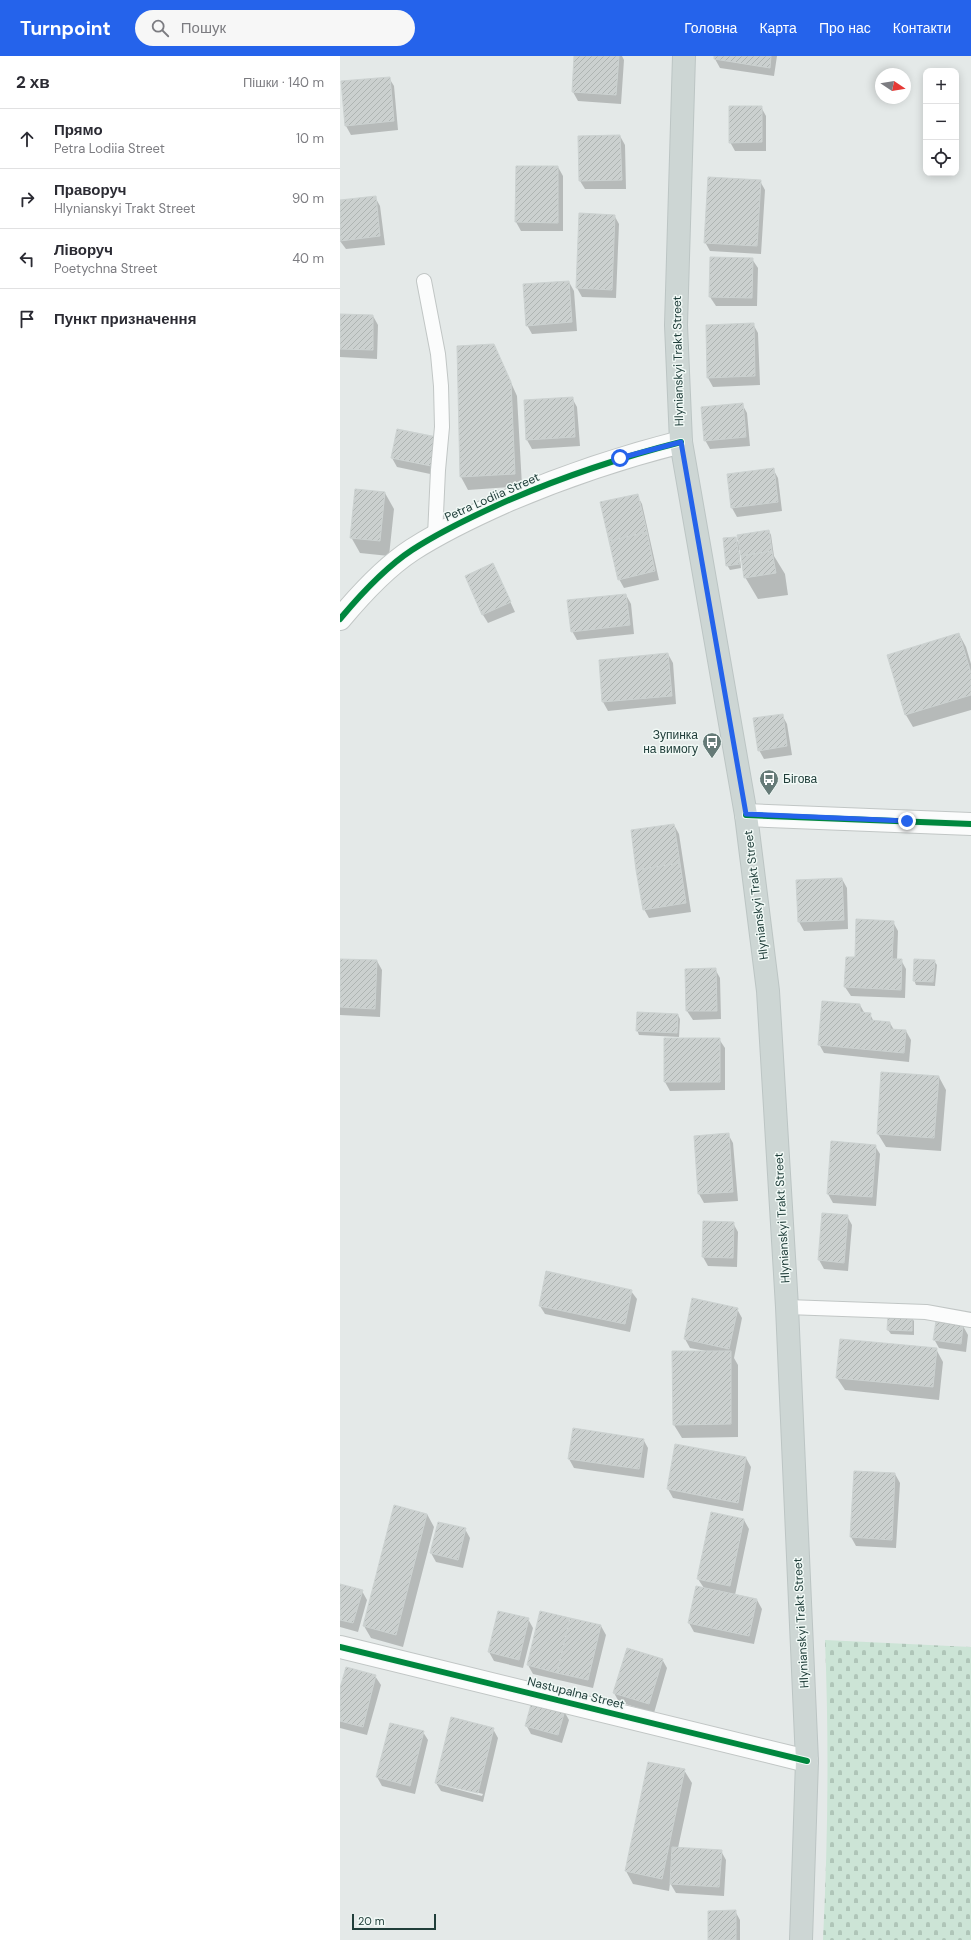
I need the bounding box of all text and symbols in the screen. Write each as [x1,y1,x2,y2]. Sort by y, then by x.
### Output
search box [135,10,415,46]
text: Turnpoint [20,16,111,41]
icon: search [149,17,171,39]
text: Пошук [181,18,226,38]
text: Головна [684,19,737,37]
text: Карта [759,19,797,37]
text: Про нас [819,19,871,37]
text: Контакти [893,19,951,37]
north arrow [875,68,911,104]
map controls [923,68,959,176]
button: + [923,68,959,104]
text: 2 хв [16,71,50,93]
text: Пішки · 140 m [243,74,324,91]
button: − [923,104,959,140]
text: Прямо [54,120,103,140]
icon: ahead [16,128,38,150]
text: 10 m [296,130,324,147]
text: Petra Lodiia Street [54,140,165,157]
button: locate [923,140,959,176]
text: Праворуч [54,180,127,200]
icon: right [16,188,38,210]
text: 90 m [292,190,324,207]
text: Hlynianskyi Trakt Street [54,200,195,217]
text: Ліворуч [54,240,113,260]
icon: left [16,248,38,270]
text: 40 m [292,250,324,267]
text: Poetychna Street [54,260,158,277]
street label: Hlynianskyi Trakt Street [669,295,687,426]
icon: arrive [16,308,38,330]
text: Пункт призначення [54,309,196,329]
route start [611,449,629,467]
street label: Petra Lodiia Street [442,469,542,525]
place label: Зупинка на вимогу [643,727,698,757]
bus stop icon: Зупинка на вимогу [701,731,723,759]
bus stop icon: Бігова [758,768,780,796]
place label: Бігова [783,771,818,787]
route end [898,812,916,830]
street label: Hlynianskyi Trakt Street [740,829,772,961]
street label: Hlynianskyi Trakt Street [771,1152,793,1284]
street label: Hlynianskyi Trakt Street [790,1557,812,1689]
street label: Nastupalna Street [526,1673,626,1713]
scale bar [352,1912,436,1931]
text: 20 m [358,1914,384,1928]

